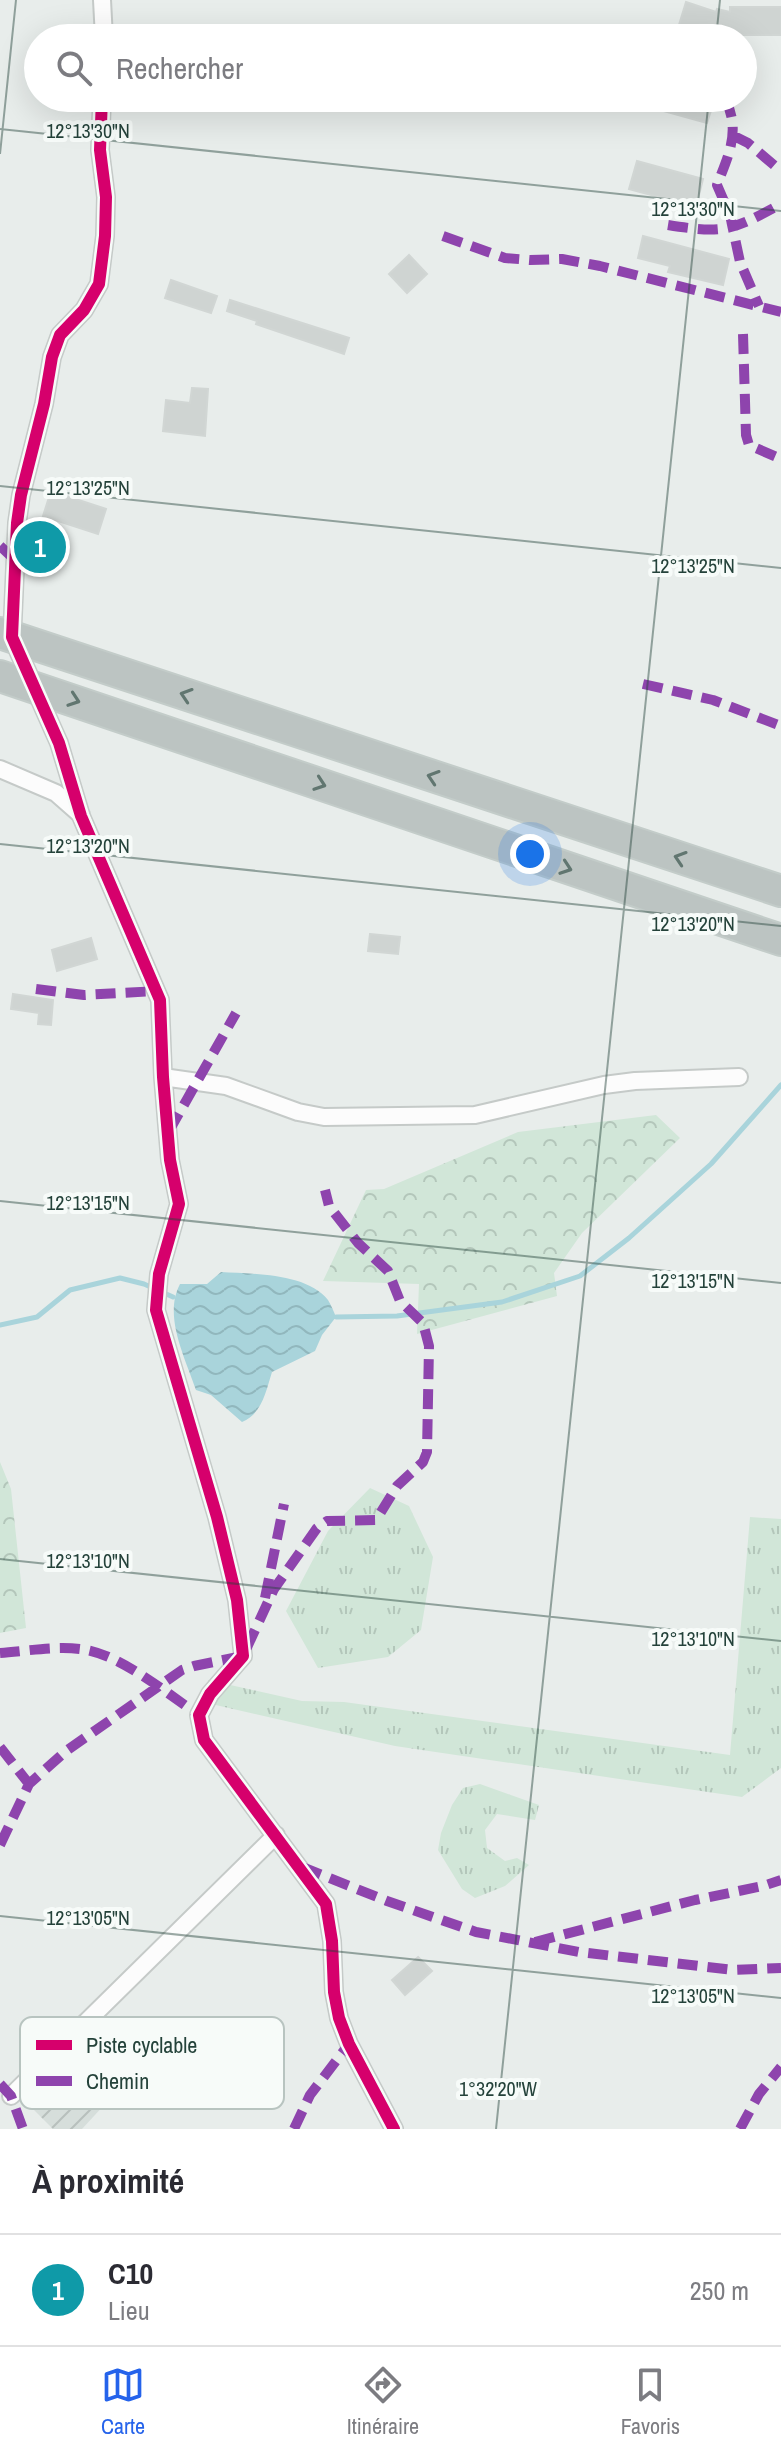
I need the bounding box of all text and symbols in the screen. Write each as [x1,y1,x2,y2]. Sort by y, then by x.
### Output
search box [24,24,757,112]
icon: search [52,46,96,90]
text: Rechercher [116,48,243,88]
text: 12°13'30"N [46,117,130,144]
text: 12°13'30"N [651,195,735,222]
text: 12°13'25"N [46,474,130,501]
pin: 1 [14,517,66,577]
text: 12°13'25"N [651,552,735,579]
one-way arrow [180,688,194,704]
one-way arrow [66,691,80,707]
one-way arrow [427,770,441,786]
one-way arrow [312,775,326,791]
text: 12°13'20"N [46,832,130,859]
your location [510,834,550,874]
one-way arrow [674,852,688,868]
one-way arrow [558,859,572,875]
text: 12°13'20"N [651,910,735,937]
text: 12°13'15"N [46,1189,130,1216]
text: 12°13'15"N [651,1267,735,1294]
text: 12°13'10"N [46,1547,130,1574]
text: 12°13'10"N [651,1625,735,1652]
text: 12°13'05"N [46,1904,130,1931]
text: 12°13'05"N [651,1982,735,2009]
legend [20,2017,284,2109]
text: Piste cyclable [86,2030,197,2060]
text: Chemin [86,2066,149,2096]
text: 1°32'20"W [459,2075,538,2102]
text: À proximité [32,2158,184,2204]
text: C10 [108,2253,153,2293]
text: 1 [52,2273,64,2308]
text: 250 m [690,2273,749,2308]
text: Lieu [108,2293,150,2328]
tab: Carte [101,2363,145,2441]
tab: Itinéraire [347,2363,419,2441]
tab: Favoris [621,2363,680,2441]

